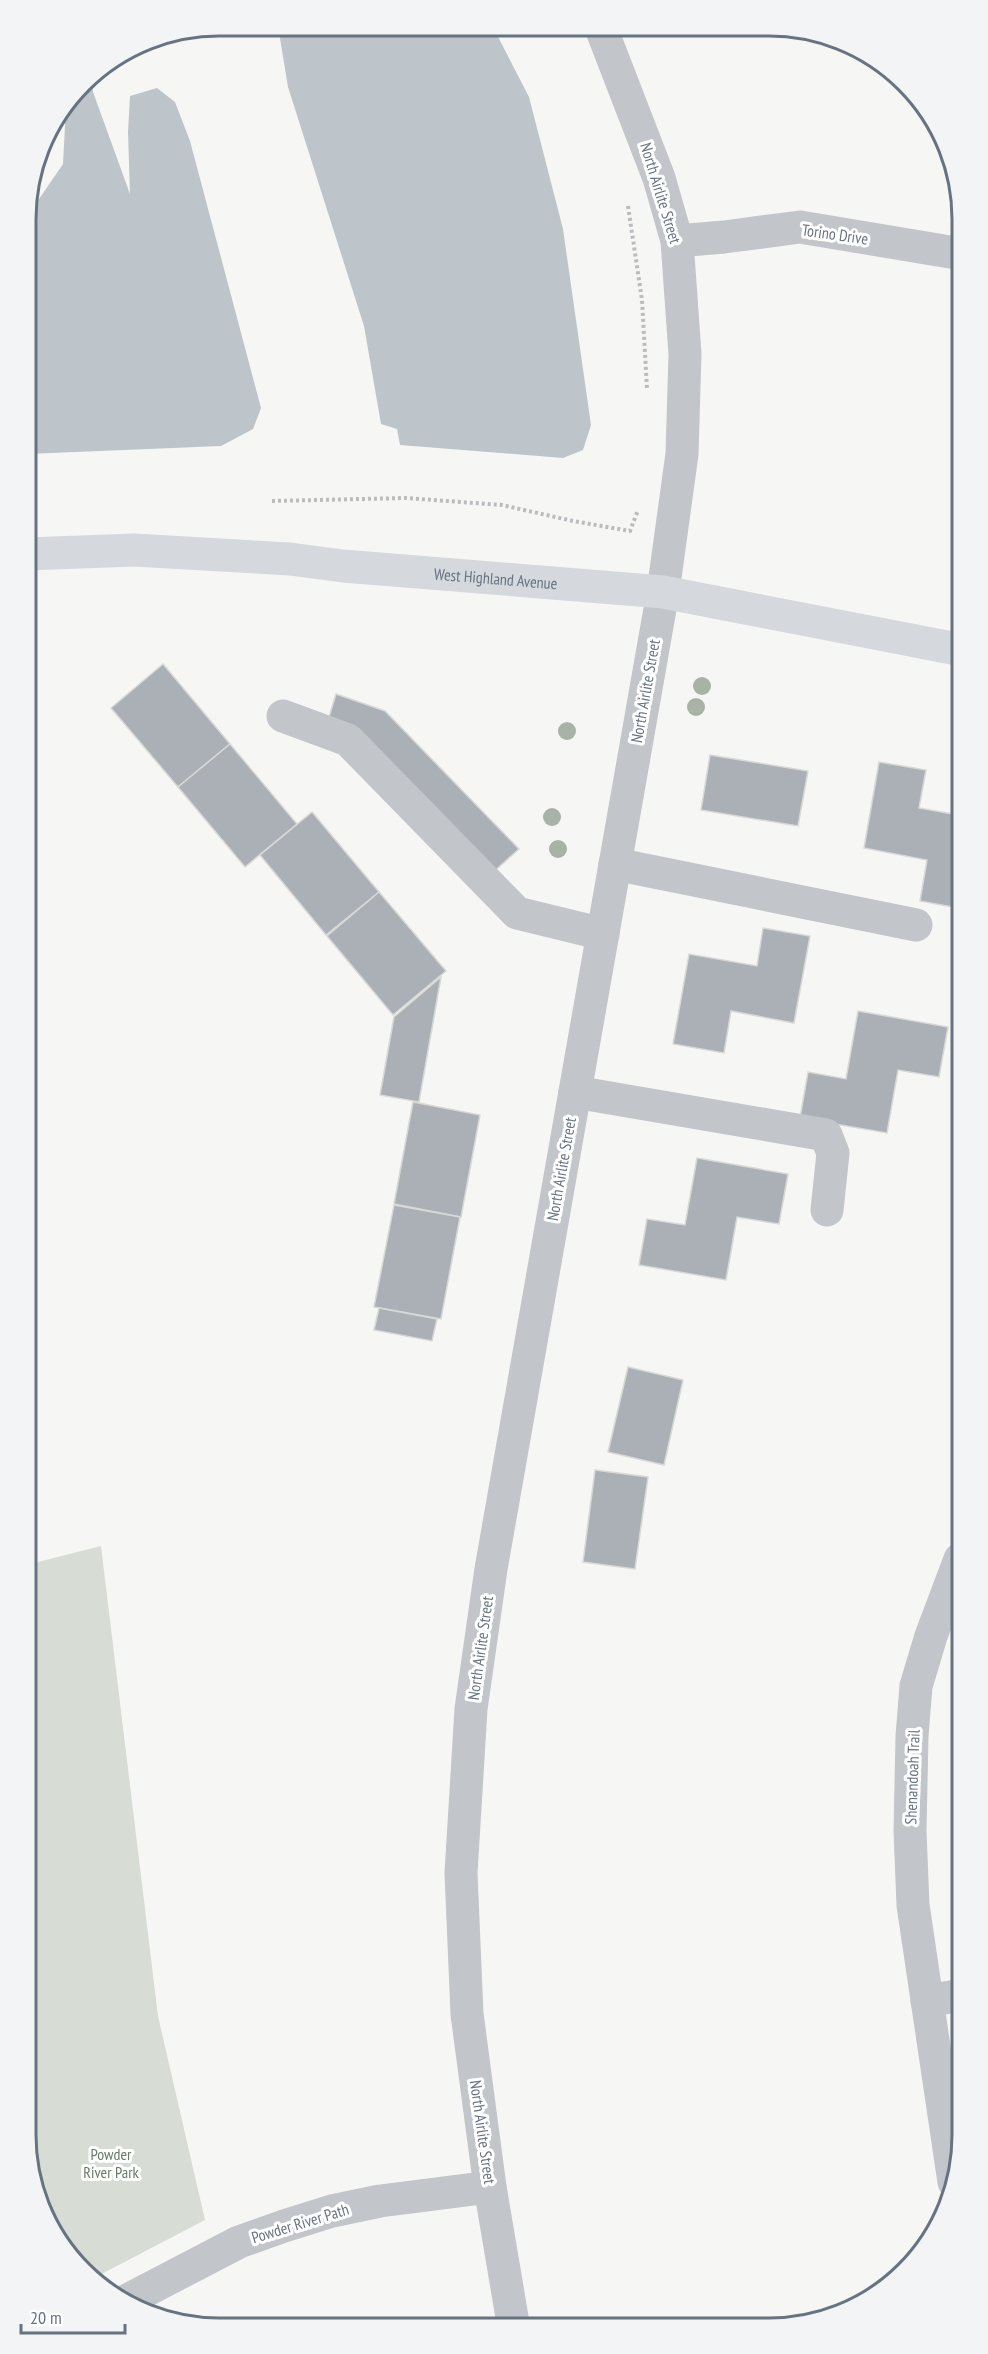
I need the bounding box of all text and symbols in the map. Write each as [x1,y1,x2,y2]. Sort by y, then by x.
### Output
street label: North Airlite Street [636,140,686,247]
street label: Torino Drive [801,219,869,249]
street label: West Highland Avenue [433,563,558,593]
street label: North Airlite Street [626,637,664,744]
street label: North Airlite Street [542,1115,580,1222]
street label: North Airlite Street [463,1594,497,1701]
street label: Shenandoah Trail [900,1729,924,1825]
street label: North Airlite Street [466,2079,500,2186]
park label: Powder River Park [83,2144,140,2182]
street label: Powder River Path [249,2199,351,2247]
scale bar [21,2297,124,2335]
text: 20 m [30,2306,62,2329]

